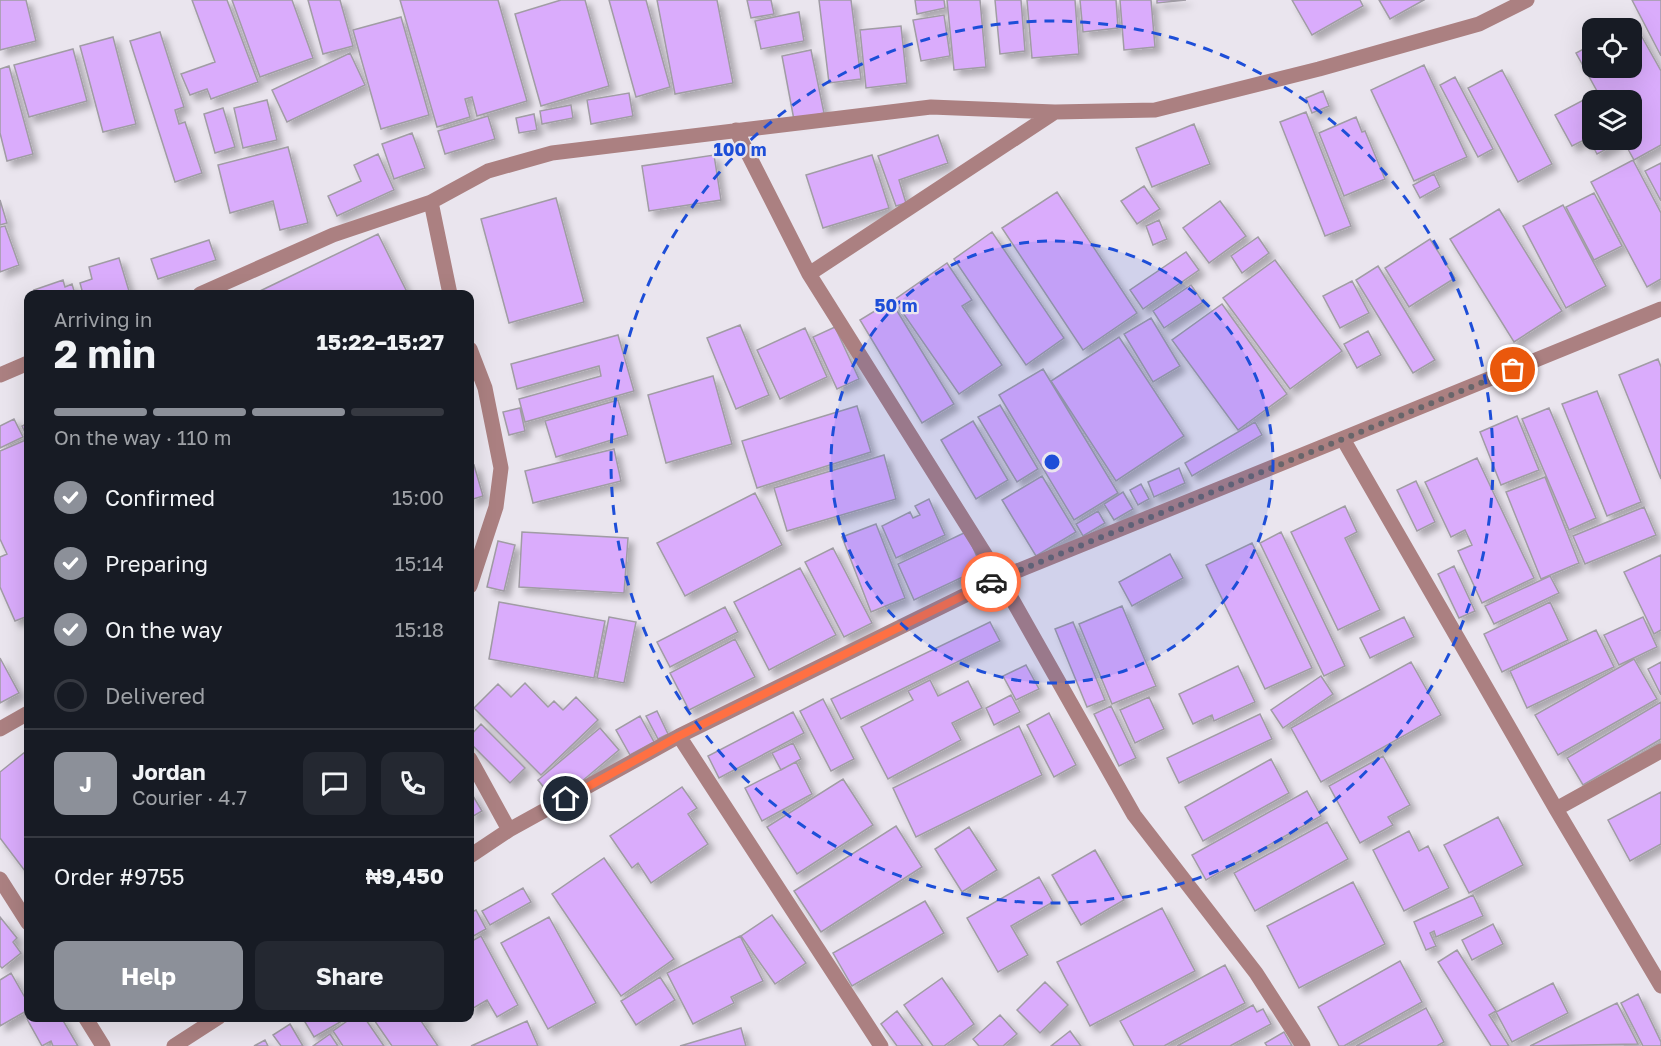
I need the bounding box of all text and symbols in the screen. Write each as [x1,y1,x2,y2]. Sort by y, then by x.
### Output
map controls [1582,18,1642,150]
button: locate [1582,18,1642,78]
button: layers [1582,90,1642,150]
text: 100 m [714,138,766,160]
text: 50 m [875,294,917,316]
text: Arriving in [54,307,152,331]
text: 15:22–15:27 [317,328,444,355]
text: 2 min [54,330,156,377]
pin [1487,344,1538,395]
icon: bag [1496,353,1529,386]
text: On the way · 110 m [54,425,231,449]
centre of rings [1042,452,1062,472]
icon: check [54,481,87,514]
text: Confirmed [105,484,215,511]
text: 15:00 [392,485,444,509]
icon: check [54,547,87,580]
text: Preparing [105,550,208,577]
text: 15:14 [395,551,444,575]
courier [961,552,1021,612]
icon: car [975,566,1008,599]
icon: check [54,613,87,646]
text: On the way [105,616,223,643]
text: 15:18 [395,617,444,641]
text: Delivered [105,682,205,709]
button: chat [303,752,366,815]
button: phone [381,752,444,815]
text: Jordan [132,758,206,785]
text: J [79,770,92,797]
pin [540,773,591,824]
icon: home [549,782,582,815]
text: Courier · 4.7 [132,785,247,809]
text: ₦9,450 [366,862,444,889]
text: Order #9755 [54,863,184,890]
button: Help [54,941,243,1010]
button: Share [255,941,444,1010]

